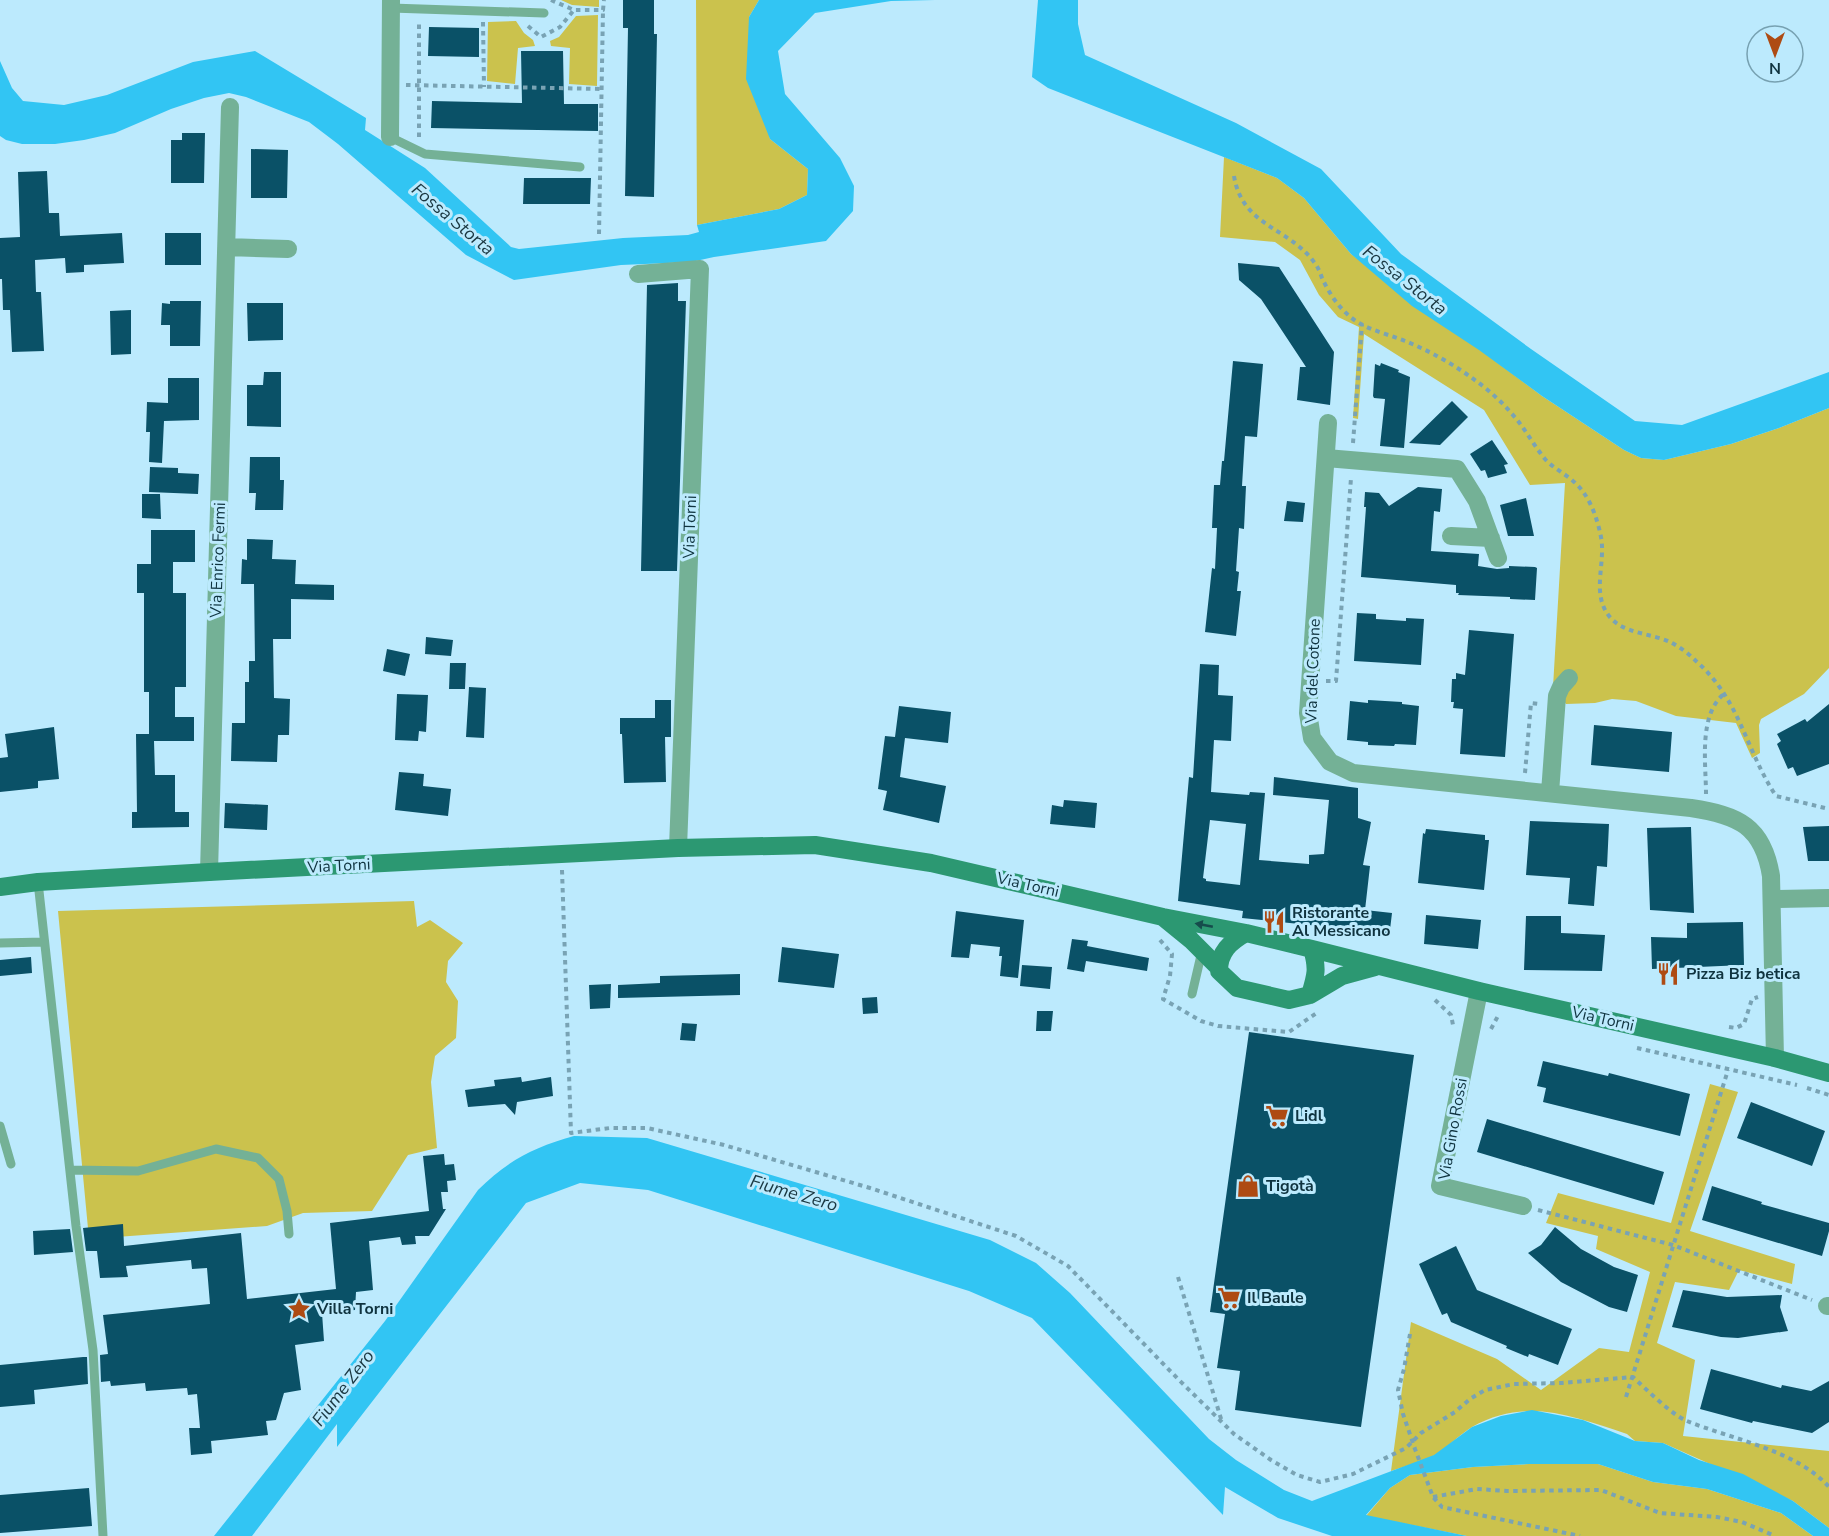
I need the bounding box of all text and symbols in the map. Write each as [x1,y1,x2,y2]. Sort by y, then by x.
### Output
north arrow [1745,24,1805,84]
text: N [1769,57,1781,79]
water label: Fossa Storta [407,177,499,261]
water label: Fossa Storta [1358,239,1452,321]
street label: Via Torni [678,495,702,560]
street label: Via Enrico Fermi [205,502,231,619]
street label: Via del Cotone [1300,618,1326,725]
street label: Via Torni [306,853,371,879]
street label: Via Torni [994,867,1061,903]
place label: Ristorante Al Messicano [1292,902,1390,942]
restaurant icon: Ristorante Al Messicano [1261,909,1287,935]
one-way arrow [1194,920,1213,929]
restaurant icon: Pizza Biz betica [1655,961,1681,987]
place label: Pizza Biz betica [1686,963,1800,985]
street label: Via Torni [1569,1001,1636,1037]
street label: Via Gino Rossi [1433,1076,1473,1183]
supermarket icon: Lidl [1264,1103,1290,1129]
place label: Lidl [1295,1105,1323,1127]
water label: Fiume Zero [747,1169,841,1217]
shop icon: Tigotà [1235,1173,1261,1199]
place label: Tigotà [1266,1175,1314,1197]
supermarket icon: Il Baule [1216,1285,1242,1311]
place label: Il Baule [1247,1287,1304,1309]
place icon: Villa Torni [286,1296,312,1322]
place label: Villa Torni [316,1298,393,1320]
water label: Fiume Zero [306,1345,380,1431]

